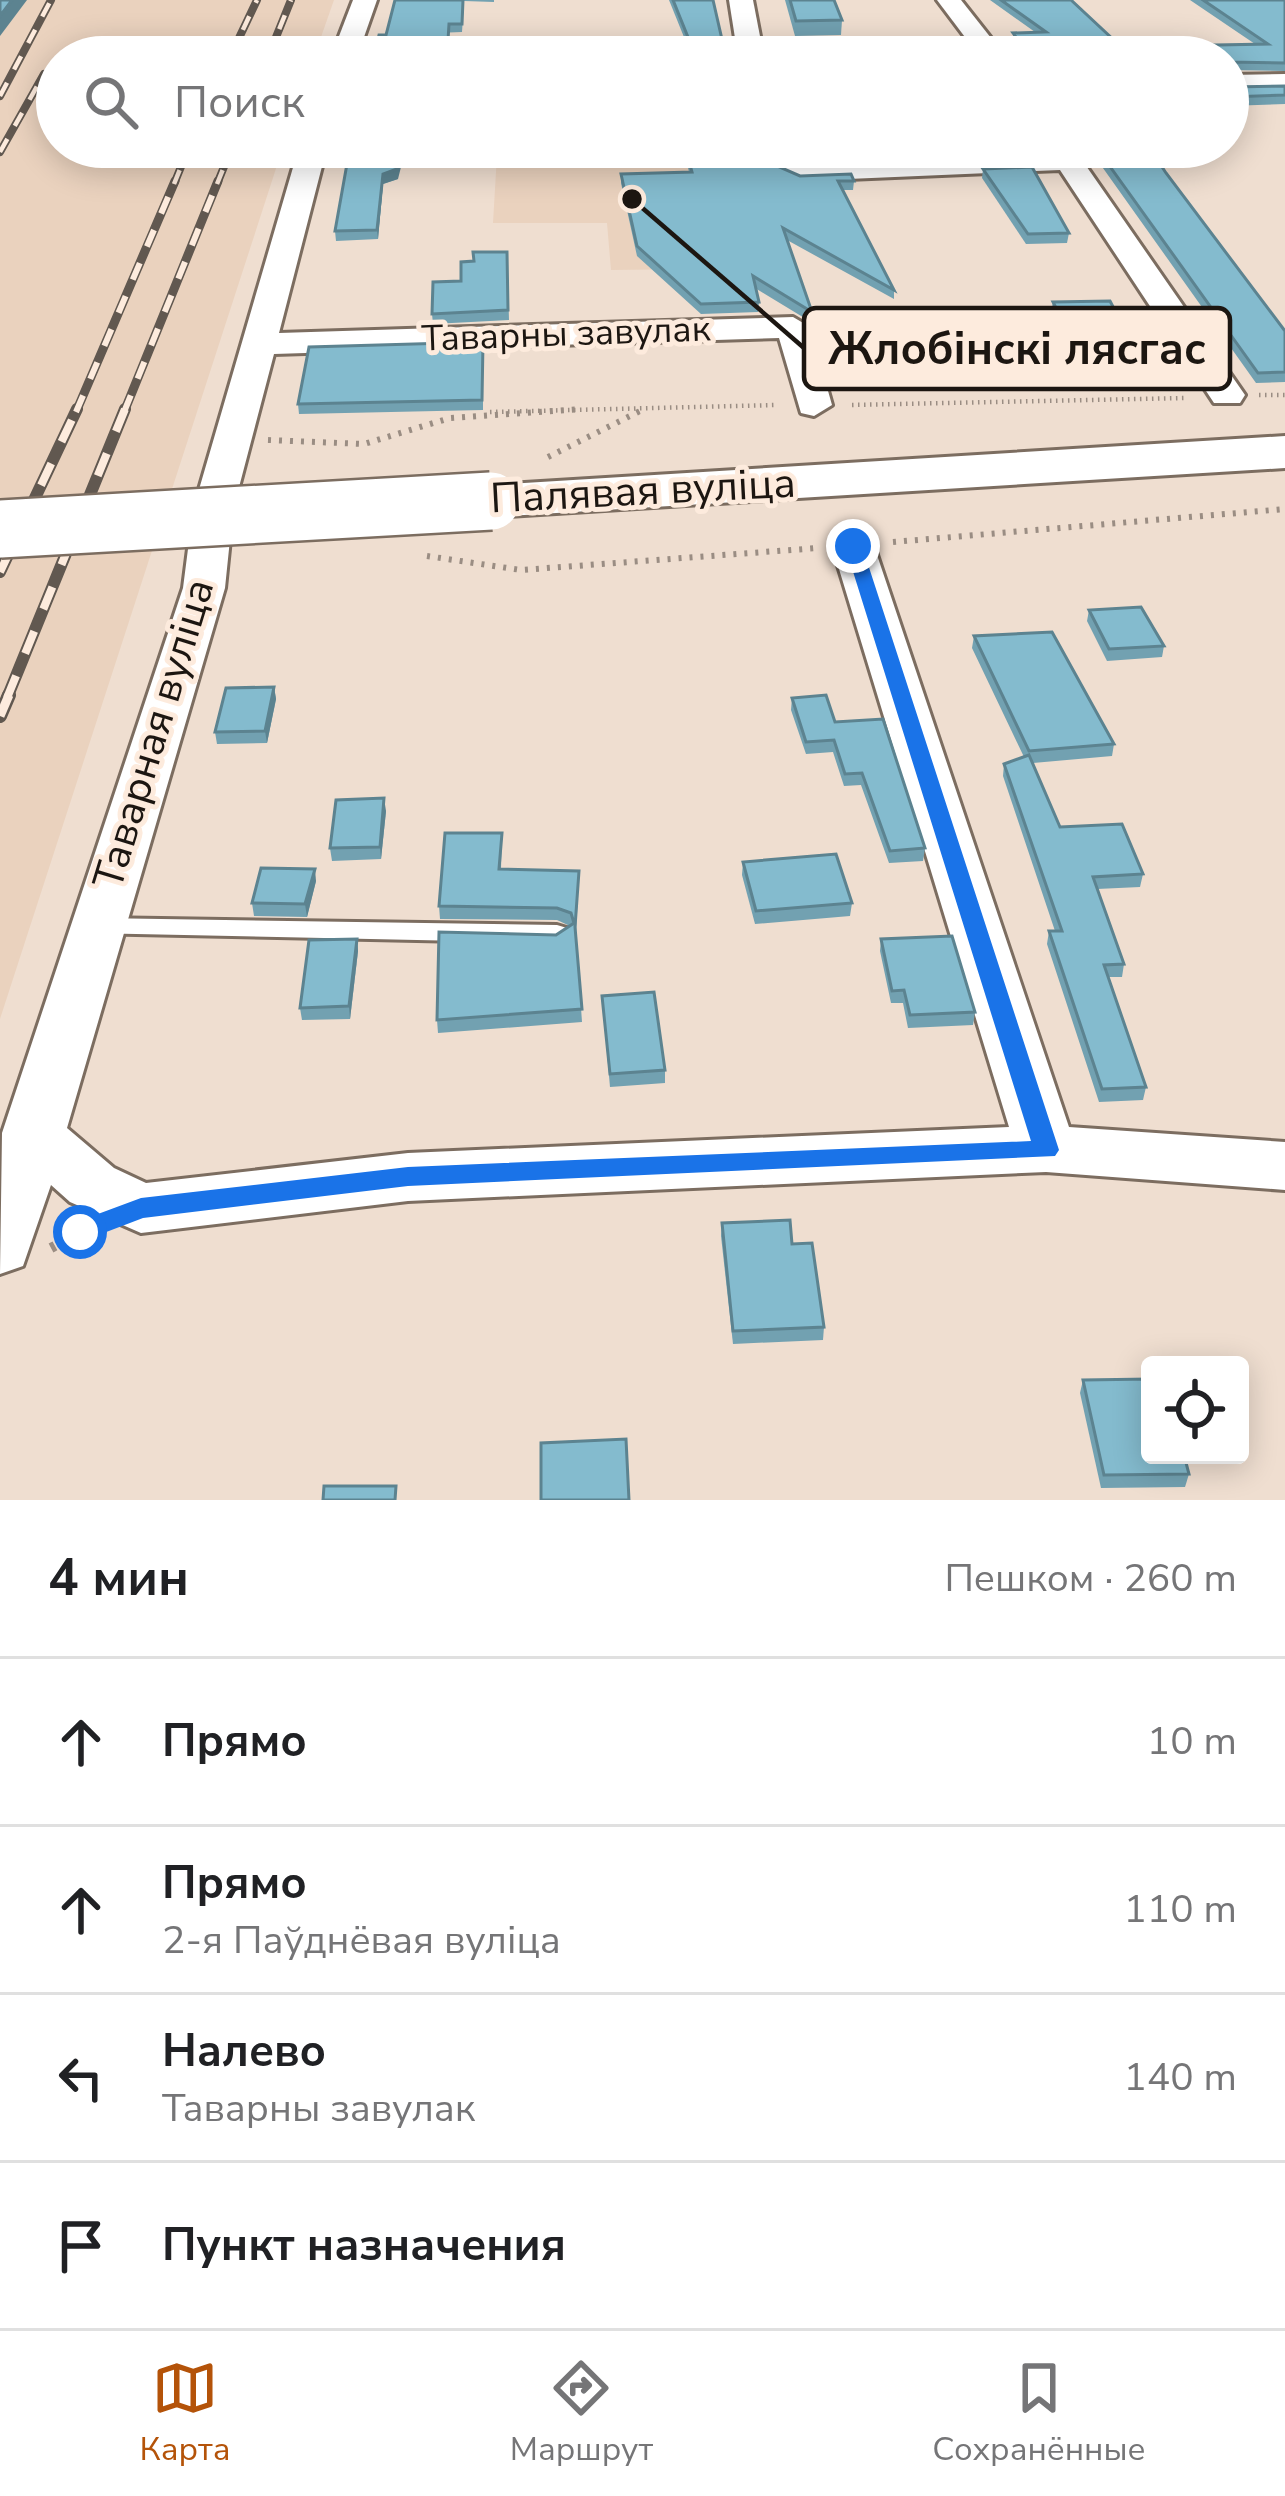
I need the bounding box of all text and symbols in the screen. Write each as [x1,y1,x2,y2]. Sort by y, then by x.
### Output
search box [36,36,1249,168]
icon: search [78,69,144,135]
text: Поиск [174,72,305,133]
street label: Таварны завулак [421,304,711,364]
callout: Жлобінскі лясгас [804,308,1230,389]
text: Жлобінскі лясгас [828,319,1206,380]
street label: Палявая вуліца [489,455,797,527]
route end [826,519,880,573]
street label: Таварная вуліца [80,572,228,896]
route start [53,1205,107,1259]
map controls [1141,1356,1249,1464]
button: locate [1141,1356,1249,1464]
text: 4 мин [48,1543,189,1613]
text: Пешком · 260 m [944,1552,1237,1605]
icon: ahead [48,1709,114,1775]
text: Прямо [162,1711,307,1772]
text: 10 m [1147,1715,1237,1768]
text: Прямо [162,1853,307,1914]
icon: ahead [48,1877,114,1943]
text: 110 m [1123,1883,1237,1936]
text: 2-я Паўднёвая вуліца [162,1914,561,1967]
text: Налево [162,2021,326,2082]
icon: left [48,2045,114,2111]
text: 140 m [1123,2051,1237,2104]
text: Таварны завулак [162,2082,475,2135]
icon: arrive [48,2213,114,2279]
text: Пункт назначения [162,2215,566,2276]
tab: Карта [140,2355,231,2472]
tab: Маршрут [510,2355,653,2472]
tab: Сохранённые [932,2355,1145,2472]

